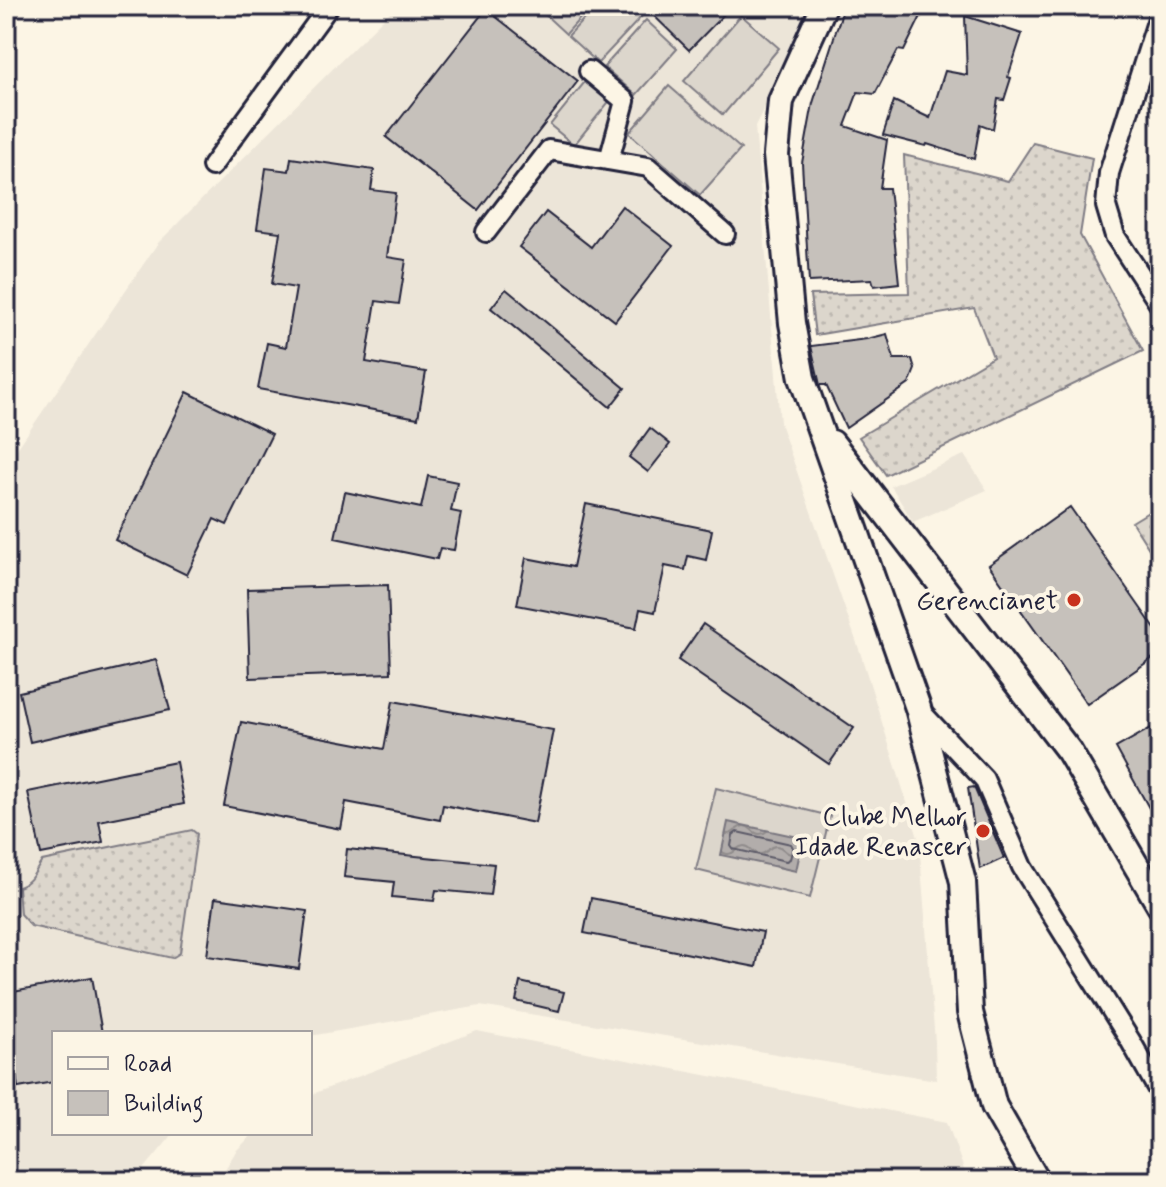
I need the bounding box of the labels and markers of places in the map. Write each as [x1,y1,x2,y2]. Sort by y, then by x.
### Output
place label: Gerencianet [916,585,1058,619]
marker: Gerencianet [1065,591,1083,609]
place label: Clube Melhor Idade Renascer [795,801,967,865]
marker: Clube Melhor Idade Renascer [974,822,992,840]

